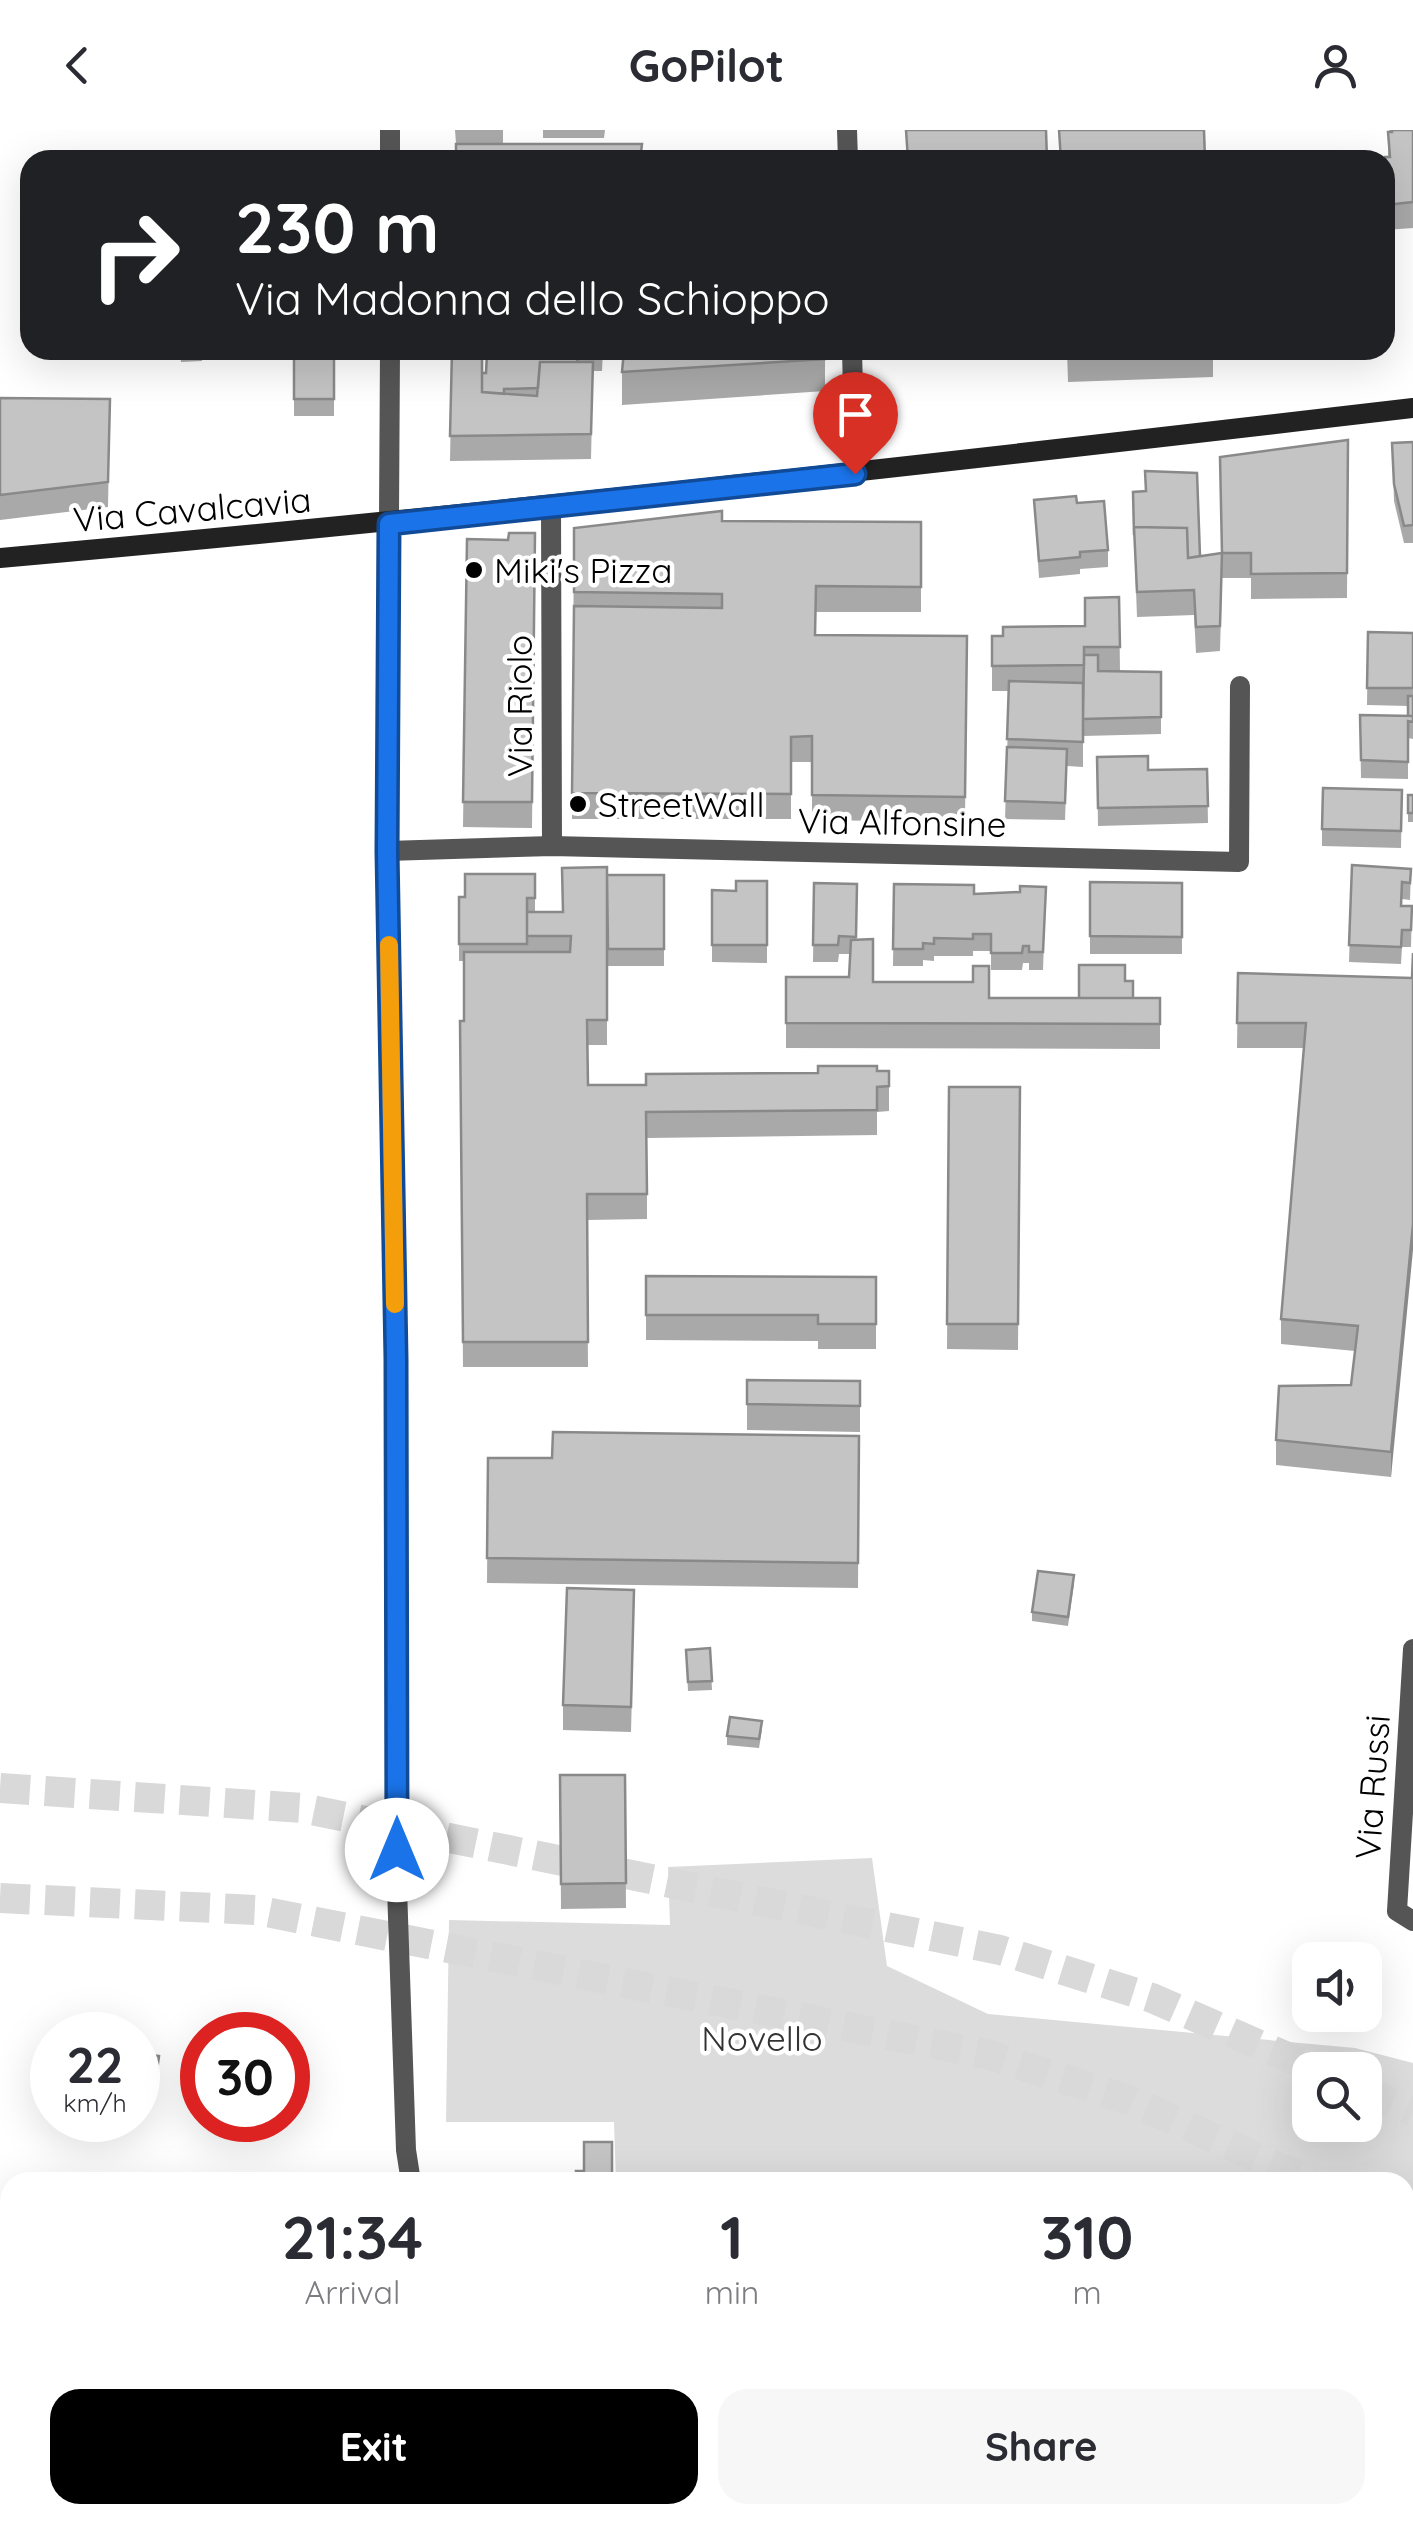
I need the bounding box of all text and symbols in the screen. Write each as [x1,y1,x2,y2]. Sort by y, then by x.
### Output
text: GoPilot [629,37,784,93]
icon: back [50,38,105,93]
icon: person [1308,38,1363,93]
text: 230 m [235,183,440,271]
icon: right [70,190,200,320]
text: Via Madonna dello Schioppo [235,270,830,326]
pin [813,372,898,475]
icon: arrive [828,387,883,442]
street label: Via Cavalcavia [71,477,313,541]
place label: Miki's Pizza [494,548,672,592]
marker: Miki's Pizza [463,559,485,581]
street label: Via Riolo [497,635,541,777]
place label: StreetWall [598,782,764,826]
marker: StreetWall [567,793,589,815]
street label: Via Alfonsine [797,798,1007,846]
street label: Via Russi [1345,1713,1399,1861]
position arrow [345,1798,449,1902]
map controls [1292,1942,1382,2142]
button: sound [1292,1942,1382,2032]
speed limit sign: 30 [180,2012,310,2142]
park label: Novello [701,2016,823,2060]
text: 22 [67,2033,123,2096]
button: search [1292,2052,1382,2142]
text: km/h [63,2087,127,2118]
text: 21:34 [282,2199,423,2274]
text: 1 [720,2199,744,2274]
text: 310 [1041,2199,1133,2274]
text: Arrival [304,2272,400,2312]
text: min [705,2272,759,2312]
text: m [1073,2272,1102,2312]
button: Exit [50,2389,698,2504]
button: Share [718,2389,1365,2504]

